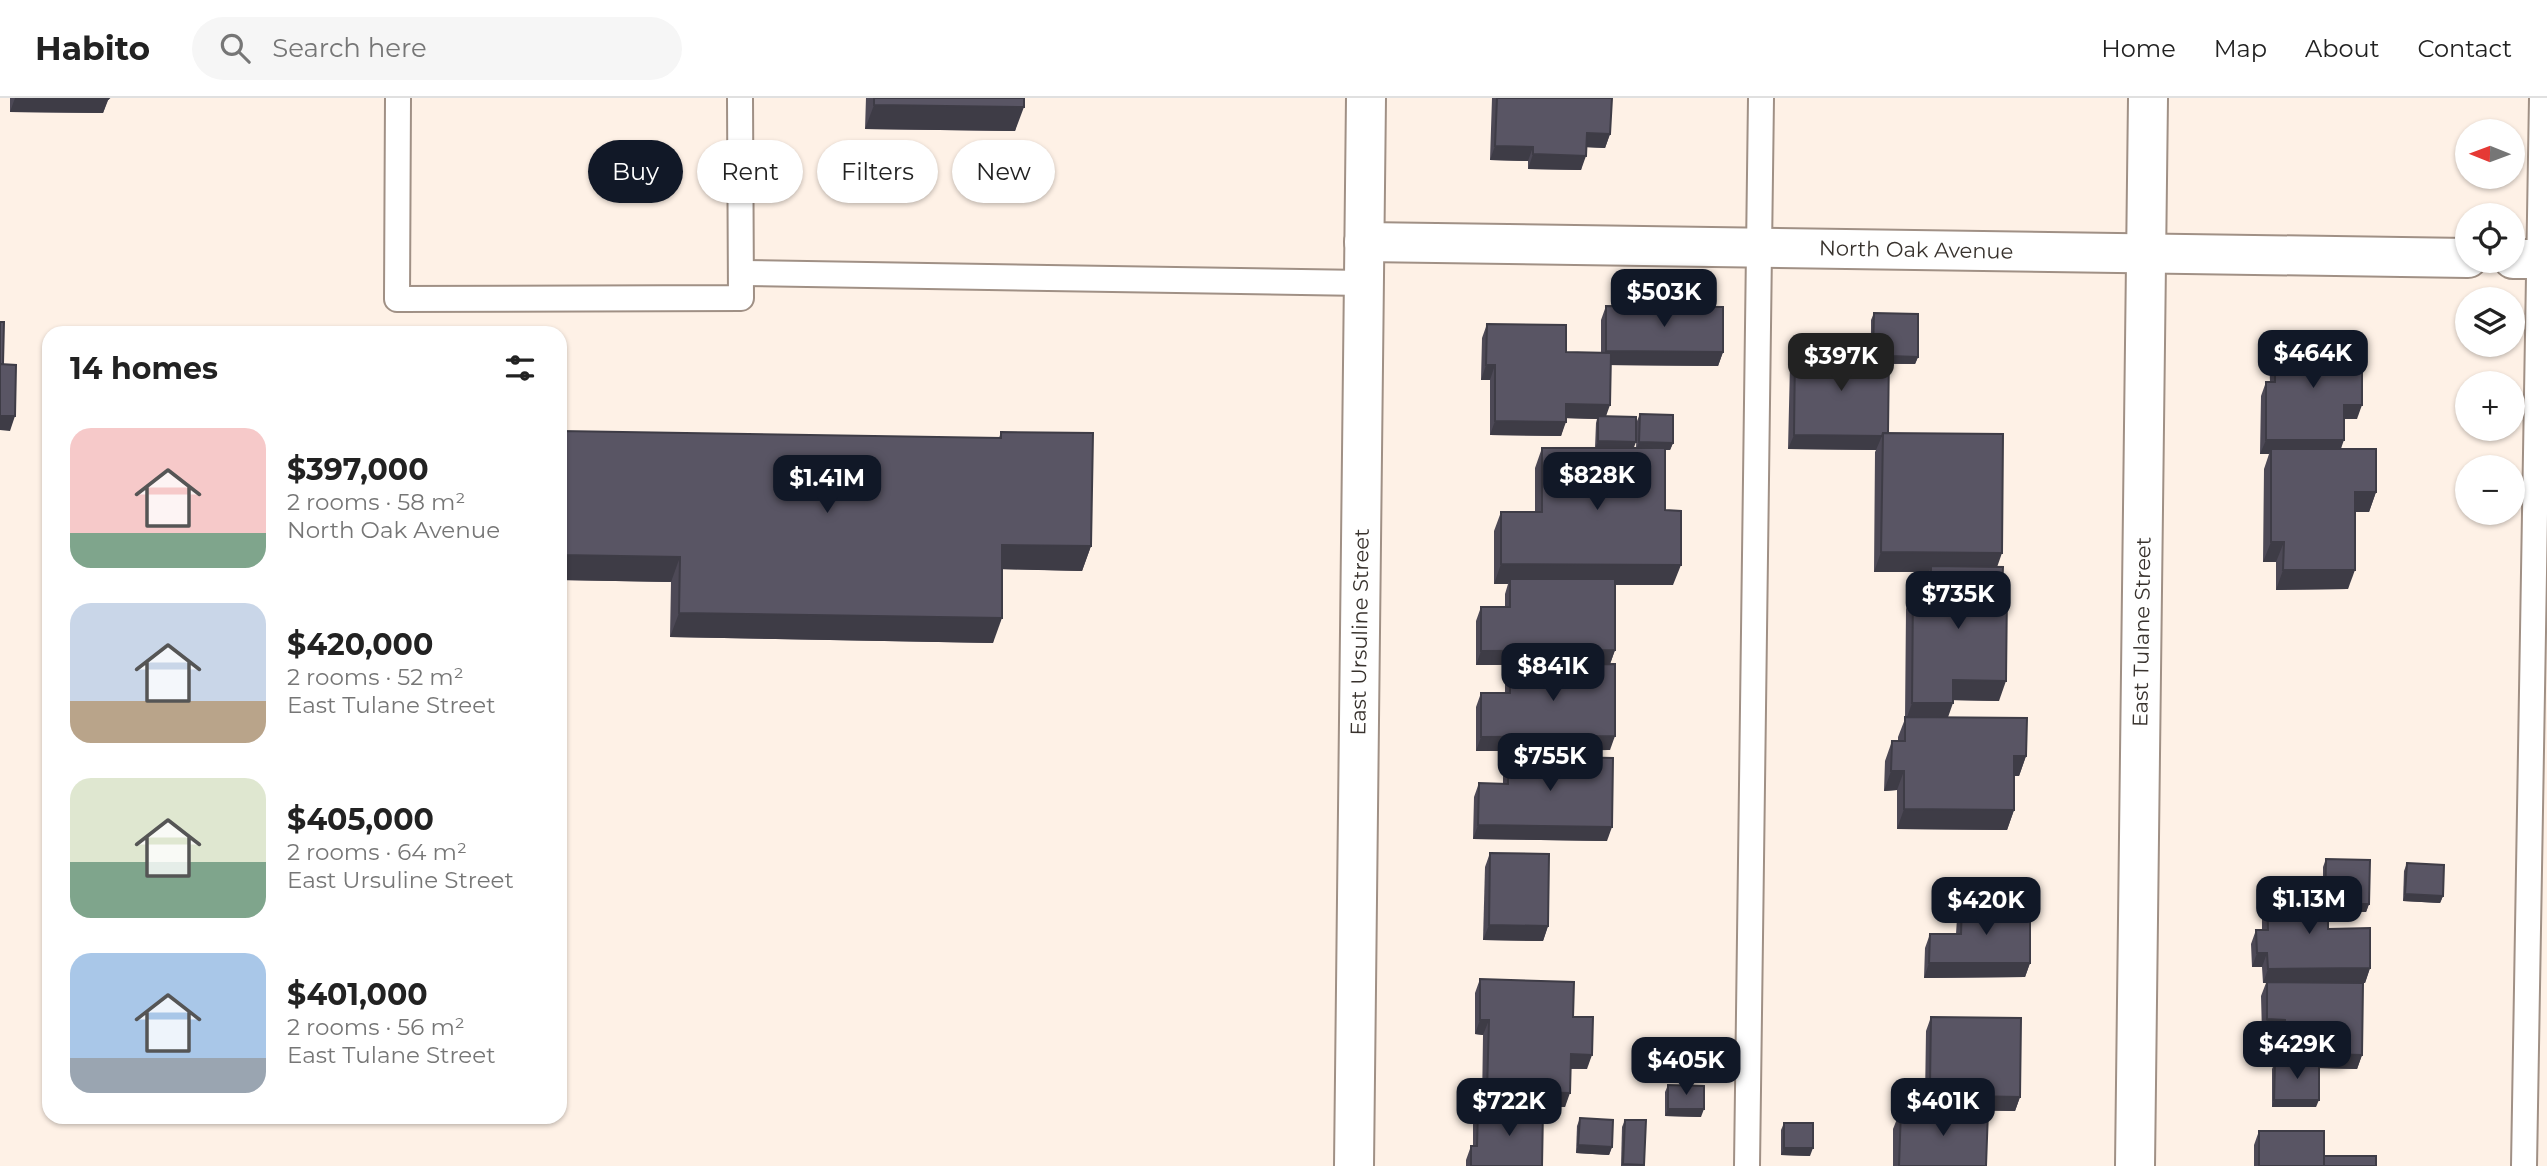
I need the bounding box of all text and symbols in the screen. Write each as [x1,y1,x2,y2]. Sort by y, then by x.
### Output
search box [192,17,682,80]
text: Habito [35,28,150,68]
icon: search [216,29,254,67]
text: Search here [272,32,427,64]
text: Home [2101,34,2176,63]
text: Map [2214,34,2267,63]
text: About [2305,34,2379,63]
text: Contact [2417,34,2512,63]
north arrow [2455,119,2525,189]
map controls [2455,119,2525,525]
chip: Buy [588,140,683,203]
chip: Rent [697,140,803,203]
chip: Filters [817,140,938,203]
chip: New [952,140,1055,203]
button: locate [2455,203,2525,273]
street label: North Oak Avenue [1819,235,2013,264]
pin: $503K [1615,270,1713,329]
text: $503K [1627,278,1701,306]
button: layers [2455,287,2525,357]
pin: $464K [2264,330,2362,390]
pin: $397K [1792,334,1890,393]
text: $464K [2274,339,2352,367]
text: $397K [1804,342,1878,370]
icon: filters [501,349,539,387]
text: 14 homes [70,350,218,387]
button: + [2455,371,2525,441]
text: $397,000 [287,451,429,488]
pin: $828K [1548,452,1646,512]
button: − [2455,455,2525,525]
icon: home [126,456,210,540]
pin: $1.41M [770,456,884,515]
text: $828K [1559,461,1635,489]
text: $1.41M [789,464,865,492]
text: 2 rooms · 58 m² [287,488,465,516]
text: North Oak Avenue [287,516,500,544]
street label: East Ursuline Street [1345,528,1374,736]
street label: East Tulane Street [2127,537,2156,727]
pin: $735K [1909,572,2007,631]
text: $735K [1922,580,1994,608]
text: $420,000 [287,626,433,663]
icon: home [126,631,210,715]
pin: $841K [1504,644,1602,703]
text: $841K [1517,652,1589,680]
text: 2 rooms · 52 m² [287,663,464,691]
text: East Tulane Street [287,691,495,719]
pin: $755K [1501,734,1599,793]
text: $755K [1514,742,1586,770]
text: $405,000 [287,801,434,838]
icon: home [126,806,210,890]
text: 2 rooms · 64 m² [287,838,467,866]
text: East Ursuline Street [287,866,514,894]
pin: $1.13M [2252,876,2366,936]
pin: $420K [1937,878,2035,937]
text: $1.13M [2272,885,2346,913]
text: $420K [1948,886,2024,914]
text: $401,000 [287,976,428,1013]
icon: home [126,981,210,1065]
text: 2 rooms · 56 m² [287,1013,465,1041]
pin: $429K [2248,1021,2346,1081]
text: $429K [2259,1030,2335,1058]
pin: $405K [1637,1038,1735,1097]
text: East Tulane Street [287,1041,495,1069]
text: $405K [1647,1046,1725,1074]
pin: $722K [1460,1079,1558,1138]
pin: $401K [1894,1079,1992,1138]
text: $722K [1473,1087,1545,1115]
text: $401K [1907,1087,1979,1115]

